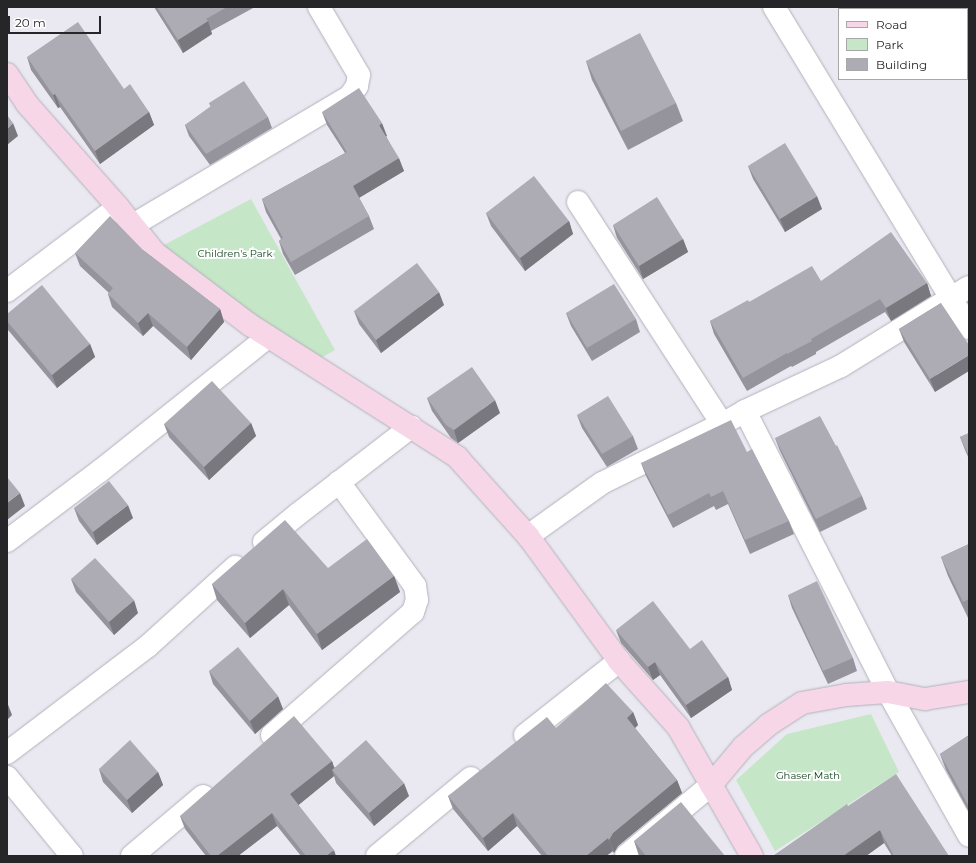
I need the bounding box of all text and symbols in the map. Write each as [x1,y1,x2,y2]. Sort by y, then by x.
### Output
scale bar [10,8,103,34]
legend [838,8,968,80]
text: 20 m [15,15,46,30]
text: Road [876,17,907,32]
text: Park [876,37,903,52]
text: Building [876,57,927,72]
park label: Children's Park [197,248,273,260]
park label: Ghaser Math [776,770,840,782]

